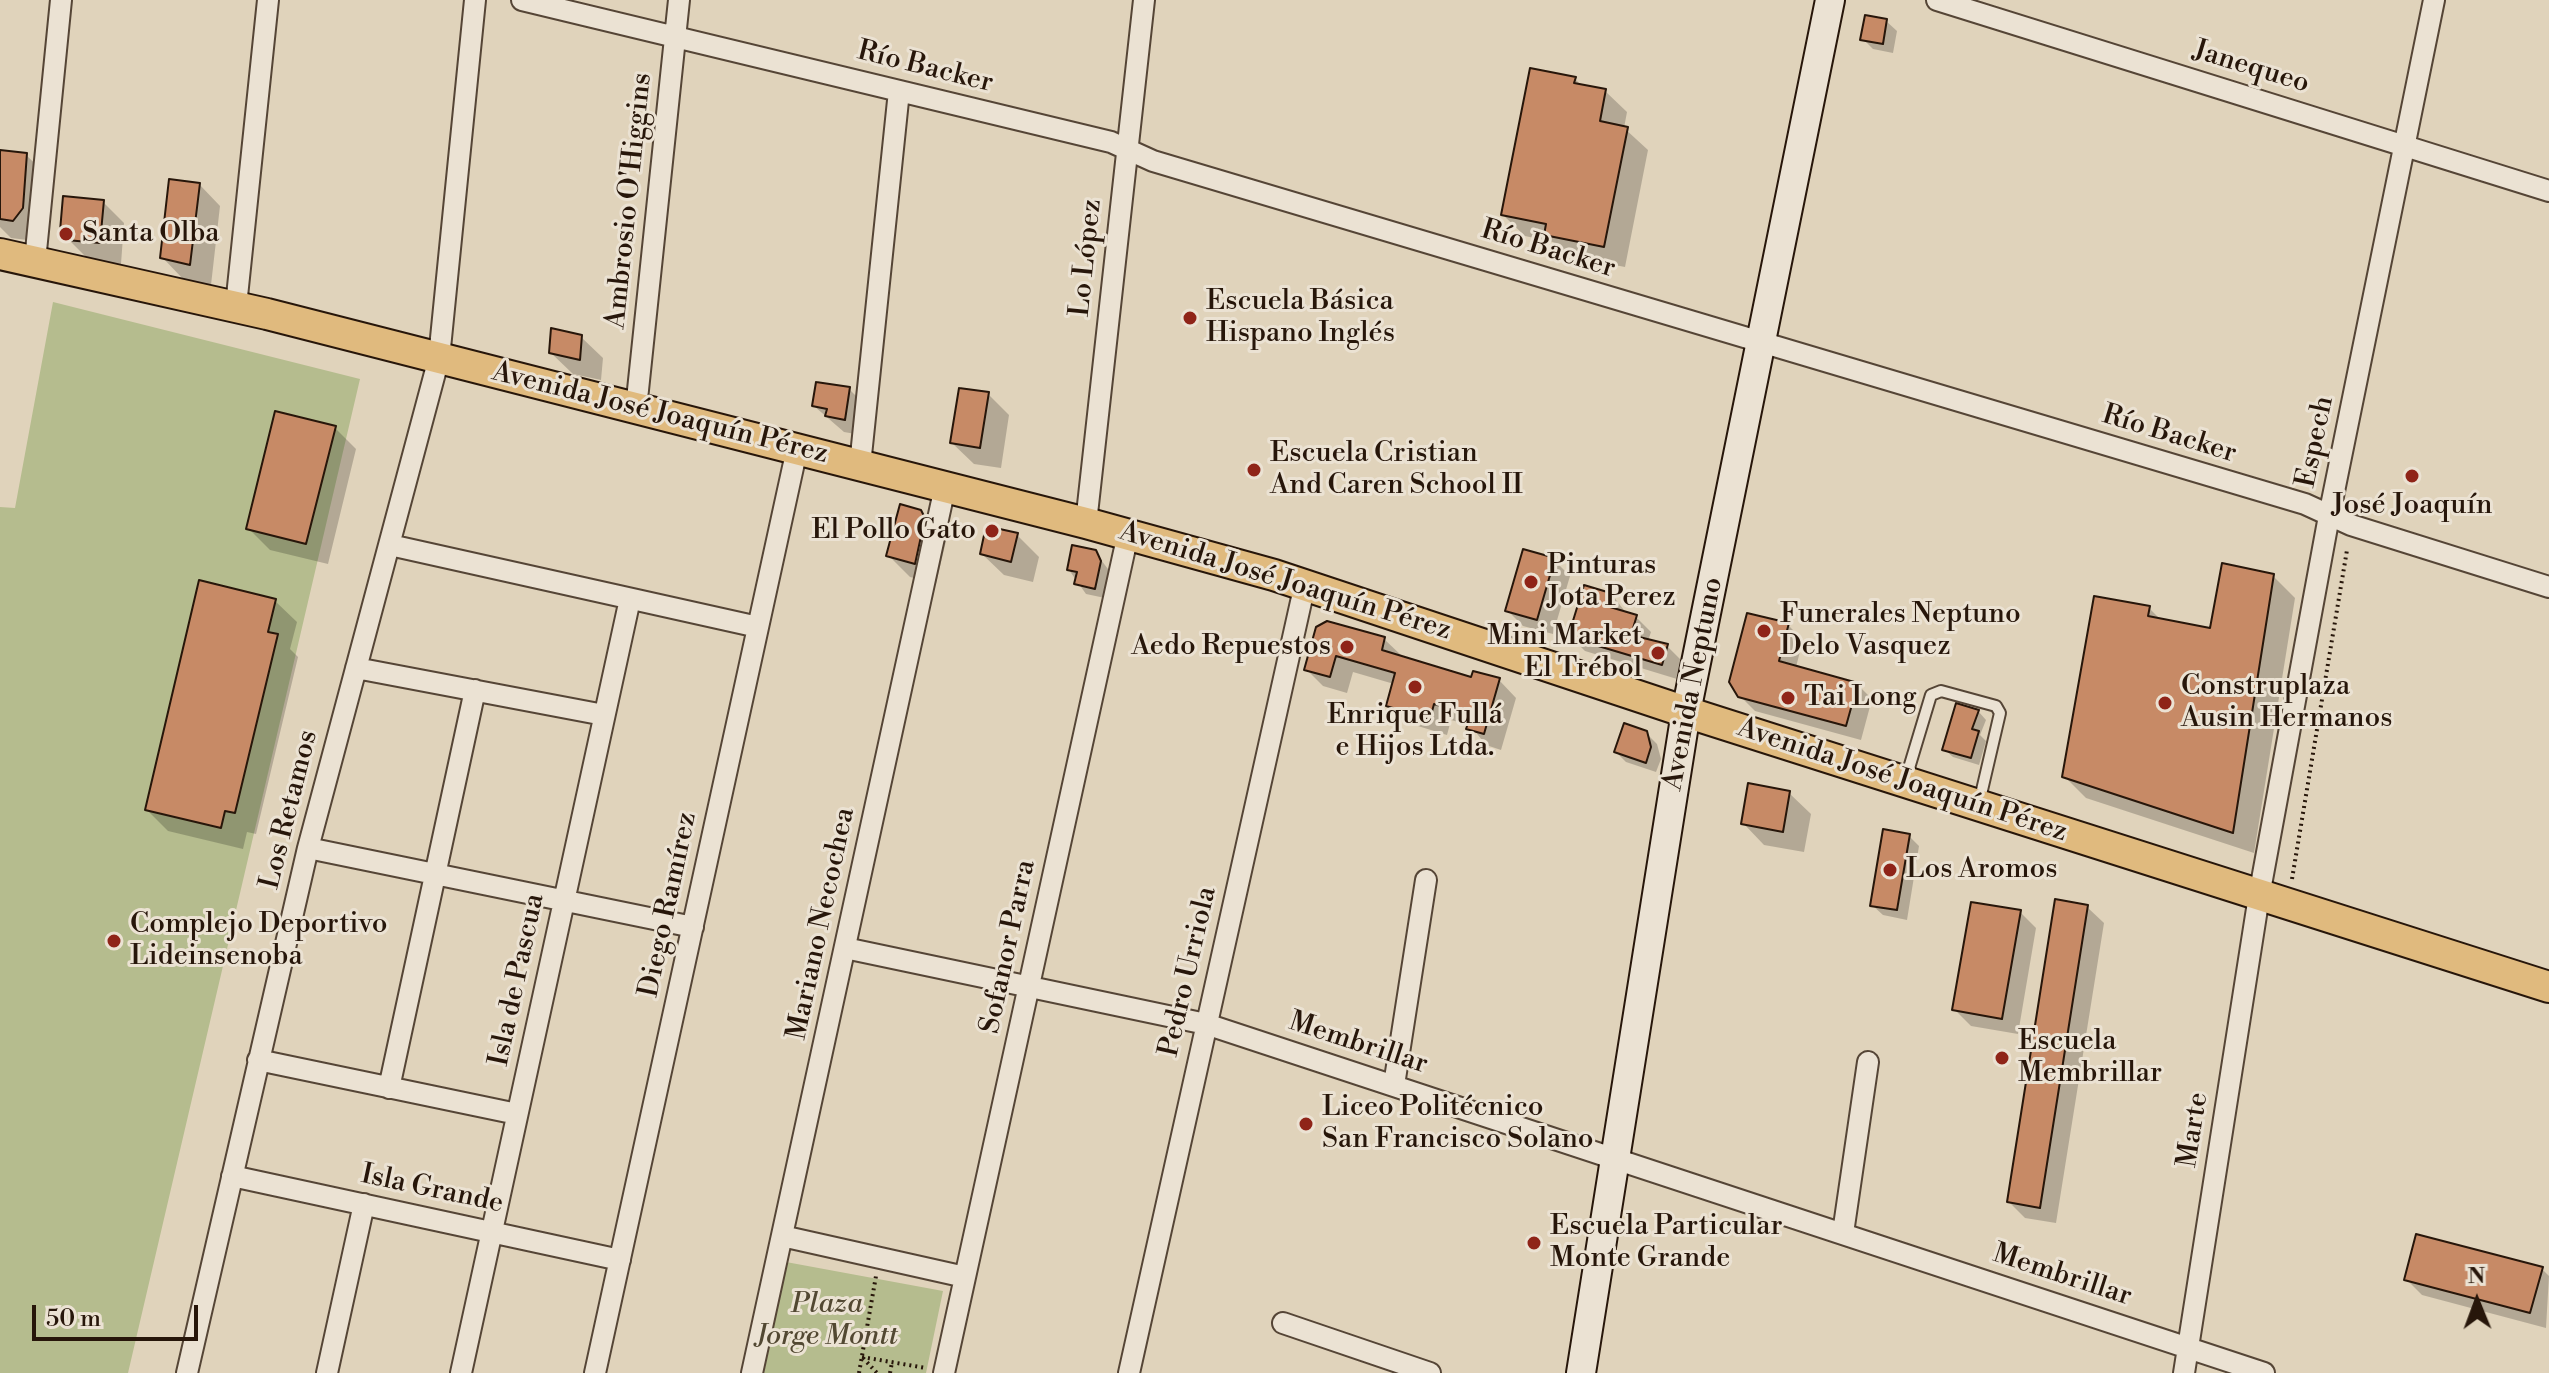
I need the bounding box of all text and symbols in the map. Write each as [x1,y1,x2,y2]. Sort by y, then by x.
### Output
street label: Janequeo [2189,34,2313,102]
street label: Río Backer [854,35,996,101]
street label: Ambrosio O'Higgins [600,71,660,331]
street label: Lo López [1064,198,1110,318]
street label: Río Backer [1477,214,1619,286]
place label: Santa Olba [82,217,220,251]
marker: Santa Olba [57,225,75,243]
place label: Escuela Básica Hispano Inglés [1206,285,1395,351]
marker: Escuela Básica Hispano Inglés [1181,309,1199,327]
street label: Avenida José Joaquín Pérez [489,356,831,472]
street label: Espech [2290,393,2342,491]
street label: Río Backer [2098,399,2240,471]
place label: Escuela Cristian And Caren School II [1270,437,1523,503]
marker: Escuela Cristian And Caren School II [1245,461,1263,479]
marker: José Joaquín [2403,467,2421,485]
place label: José Joaquín [2332,489,2492,523]
place label: El Pollo Gato [811,514,976,548]
street label: Avenida José Joaquín Pérez [1115,516,1455,648]
marker: El Pollo Gato [983,522,1001,540]
place label: Pinturas Jota Perez [1547,549,1676,615]
marker: Pinturas Jota Perez [1522,573,1540,591]
street label: Avenida Neptuno [1657,575,1731,793]
place label: Funerales Neptuno Delo Vasquez [1780,598,2021,664]
place label: Mini Market El Trébol [1487,620,1642,686]
marker: Funerales Neptuno Delo Vasquez [1755,622,1773,640]
place label: Aedo Repuestos [1131,630,1331,664]
marker: Aedo Repuestos [1338,638,1356,656]
marker: Mini Market El Trébol [1649,644,1667,662]
place label: Construplaza Ausin Hermanos [2181,670,2393,736]
marker: Enrique Fullá e Hijos Ltda. [1406,678,1424,696]
place label: Tai Long [1804,681,1917,715]
marker: Tai Long [1779,689,1797,707]
marker: Construplaza Ausin Hermanos [2156,694,2174,712]
place label: Enrique Fullá e Hijos Ltda. [1327,699,1503,765]
street label: Avenida José Joaquín Pérez [1733,712,2071,850]
street label: Los Retamos [254,727,326,893]
street label: Mariano Necochea [781,805,863,1043]
street label: Diego Ramírez [633,809,705,1001]
place label: Los Aromos [1906,853,2058,887]
street label: Sofanor Parra [974,857,1044,1037]
marker: Los Aromos [1881,861,1899,879]
street label: Pedro Urriola [1153,884,1225,1060]
street label: Isla de Pascua [483,891,553,1069]
place label: Complejo Deportivo Lideinsenoba [130,908,388,974]
marker: Complejo Deportivo Lideinsenoba [105,932,123,950]
street label: Membrillar [1284,1006,1432,1082]
place label: Escuela Membrillar [2018,1025,2162,1091]
marker: Escuela Membrillar [1993,1049,2011,1067]
street label: Marte [2171,1090,2217,1170]
place label: Liceo Politécnico San Francisco Solano [1322,1091,1594,1157]
marker: Liceo Politécnico San Francisco Solano [1297,1115,1315,1133]
street label: Isla Grande [358,1159,506,1221]
place label: Escuela Particular Monte Grande [1550,1210,1783,1276]
marker: Escuela Particular Monte Grande [1525,1234,1543,1252]
street label: Membrillar [1988,1238,2136,1314]
north arrow [2437,1261,2517,1341]
text: N [2468,1263,2486,1290]
park label: Plaza Jorge Montt [756,1288,898,1354]
scale bar [36,1289,202,1339]
text: 50 m [46,1304,101,1334]

